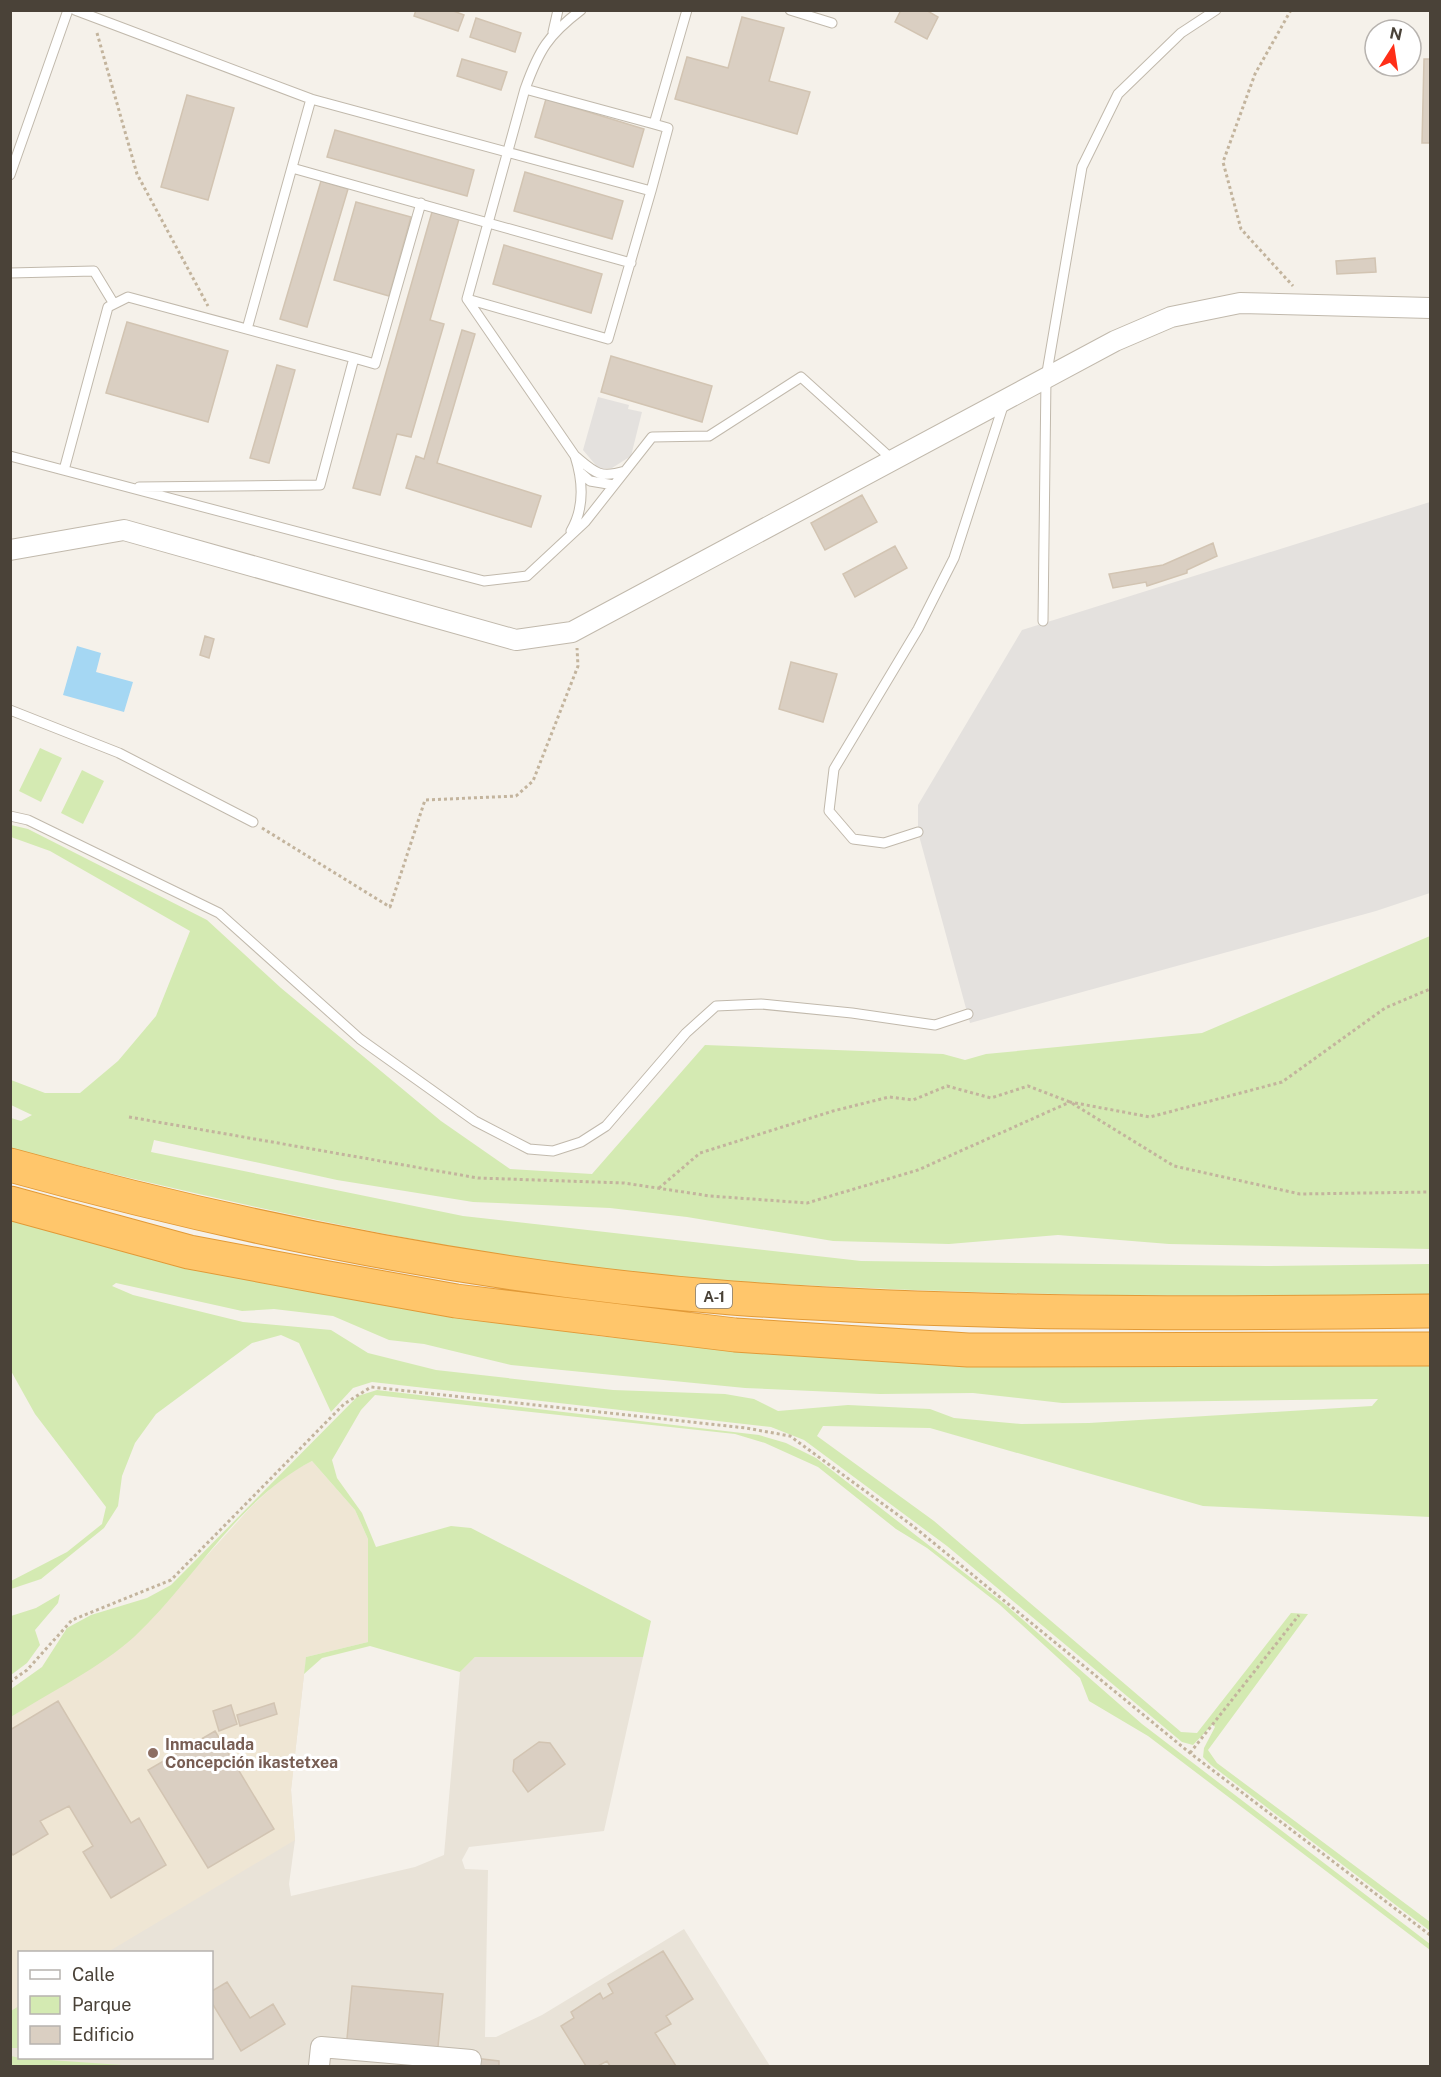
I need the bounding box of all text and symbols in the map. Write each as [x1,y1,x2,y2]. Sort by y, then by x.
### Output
north arrow [1363,18,1423,78]
text: N [1388,23,1404,44]
road number: A-1 [696,1284,732,1308]
place label: Inmaculada Concepción ikastetxea [165,1735,338,1772]
marker: Inmaculada Concepción ikastetxea [146,1746,160,1760]
legend [18,1951,213,2059]
text: Calle [72,1964,115,1985]
text: Parque [72,1994,132,2015]
text: Edificio [72,2024,134,2045]

